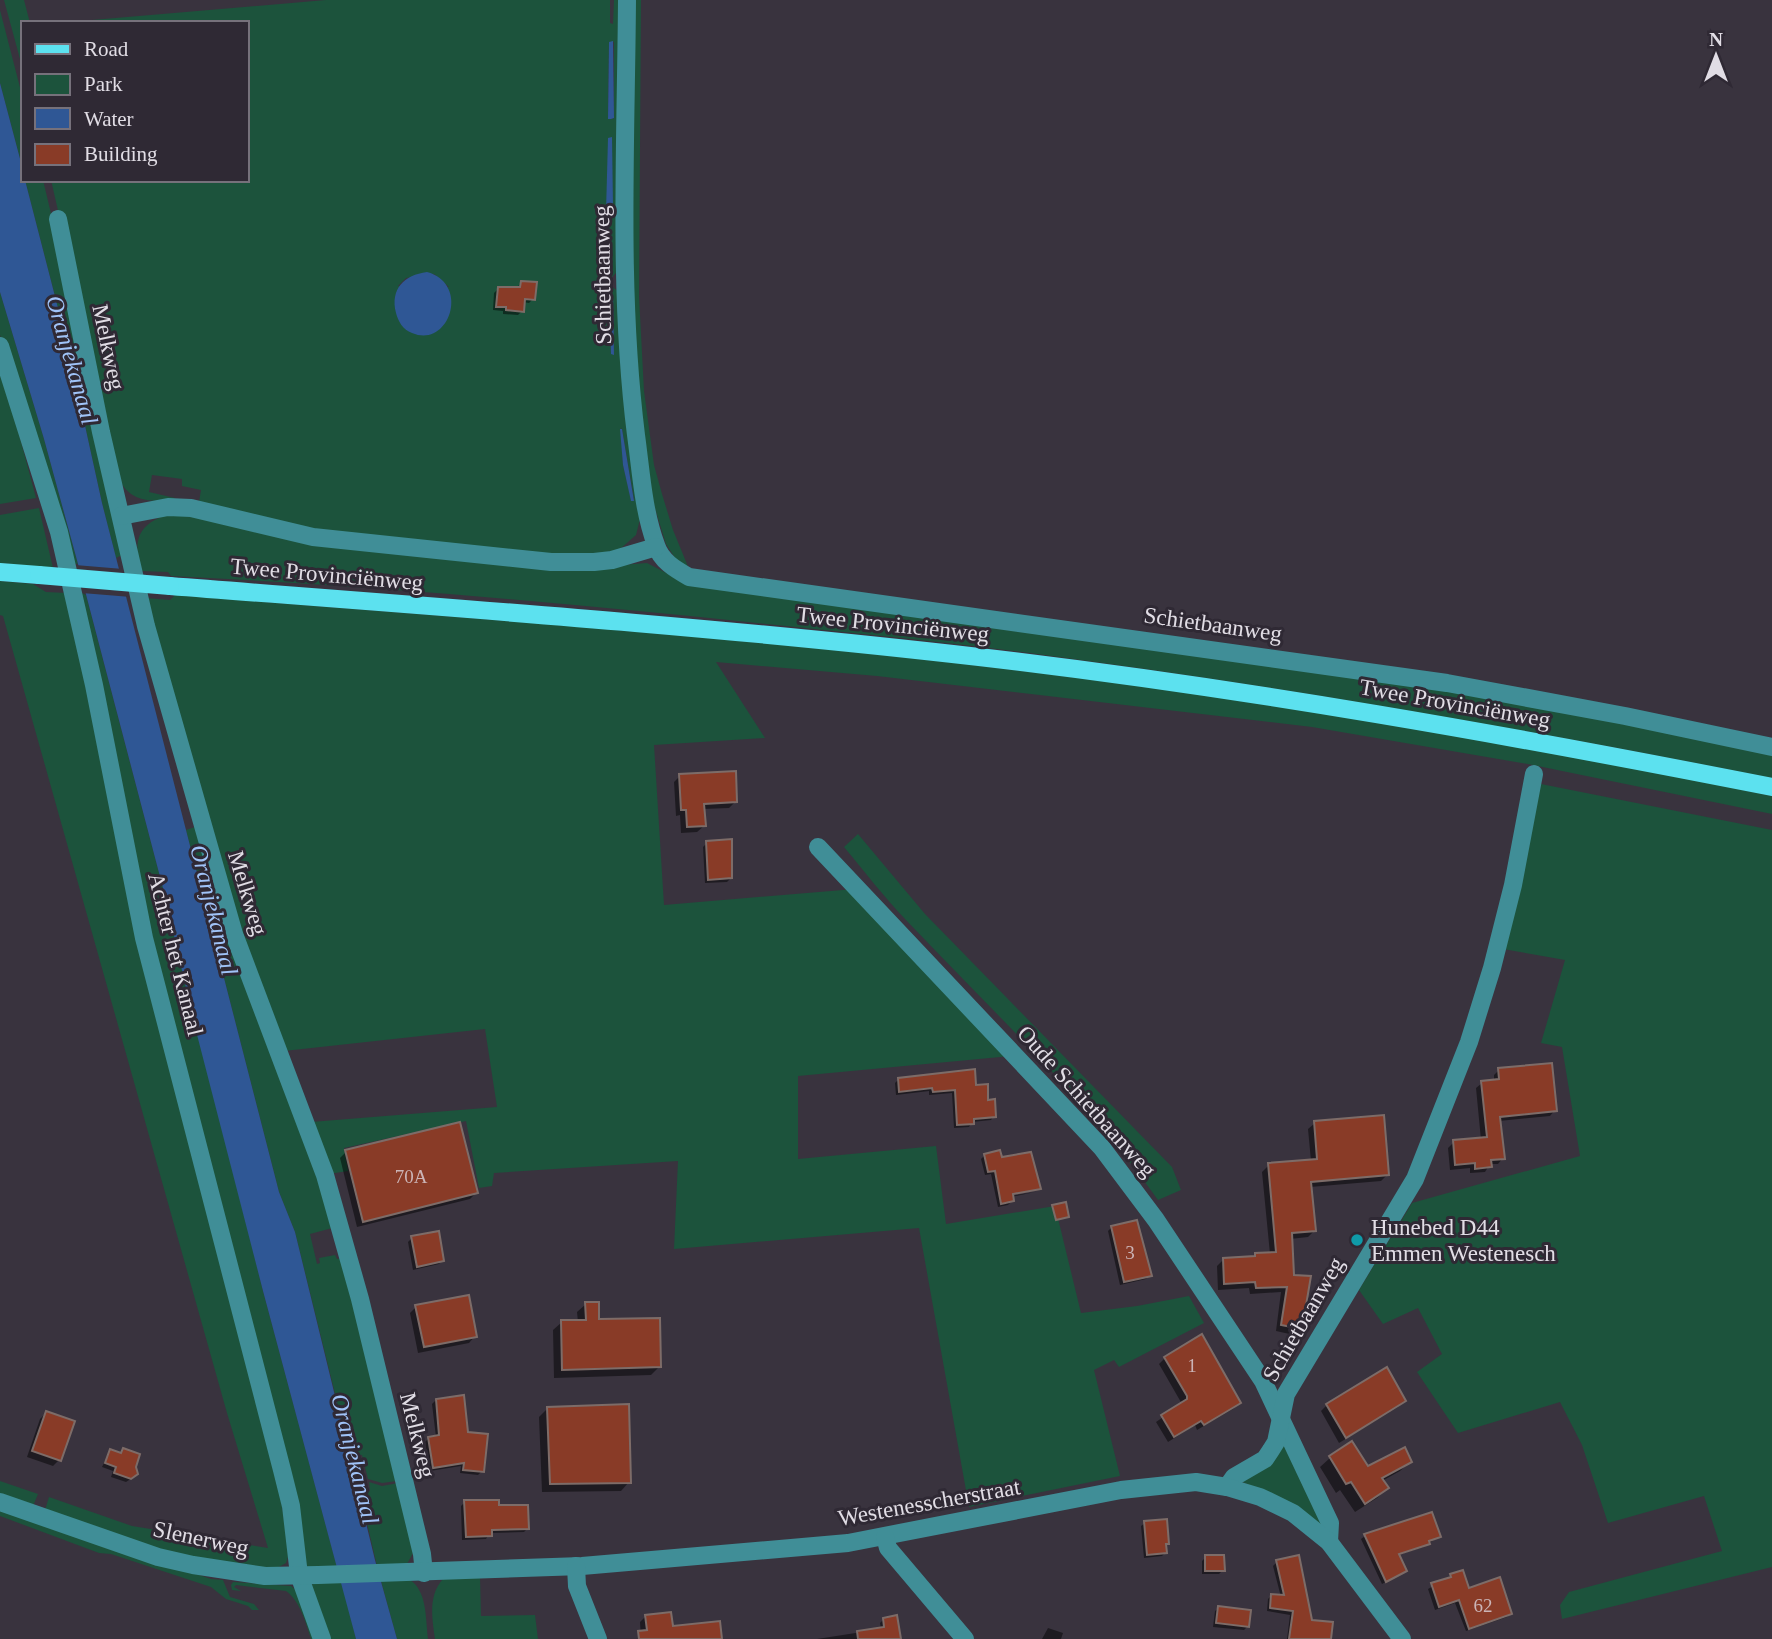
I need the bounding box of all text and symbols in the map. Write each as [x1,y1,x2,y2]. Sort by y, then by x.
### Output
legend [21,21,248,182]
north arrow [1681,21,1751,91]
text: N [1709,29,1723,50]
text: Road [84,37,129,61]
text: Park [84,72,123,96]
text: Water [84,107,134,131]
text: Building [84,142,158,166]
street label: Schietbaanweg [589,205,616,345]
water label: Oranjekanaal [41,292,103,428]
street label: Melkweg [87,302,130,393]
street label: Twee Provinciënweg [230,554,425,595]
street label: Twee Provinciënweg [796,602,991,647]
street label: Schietbaanweg [1142,602,1284,647]
street label: Twee Provinciënweg [1358,674,1553,733]
water label: Oranjekanaal [185,842,243,978]
street label: Melkweg [223,848,272,939]
street label: Achter het Kanaal [143,870,208,1038]
street label: Oude Schietbaanweg [1012,1021,1161,1182]
house number: 70A [395,1166,428,1187]
place label: Hunebed D44 Emmen Westenesch [1371,1215,1556,1266]
marker: Hunebed D44 Emmen Westenesch [1349,1232,1365,1248]
house number: 3 [1125,1242,1135,1263]
street label: Schietbaanweg [1258,1252,1349,1386]
house number: 1 [1187,1355,1197,1376]
street label: Melkweg [395,1390,440,1481]
water label: Oranjekanaal [326,1391,384,1527]
street label: Westenesscherstraat [836,1474,1023,1531]
street label: Slenerweg [151,1516,251,1561]
house number: 62 [1474,1595,1493,1616]

